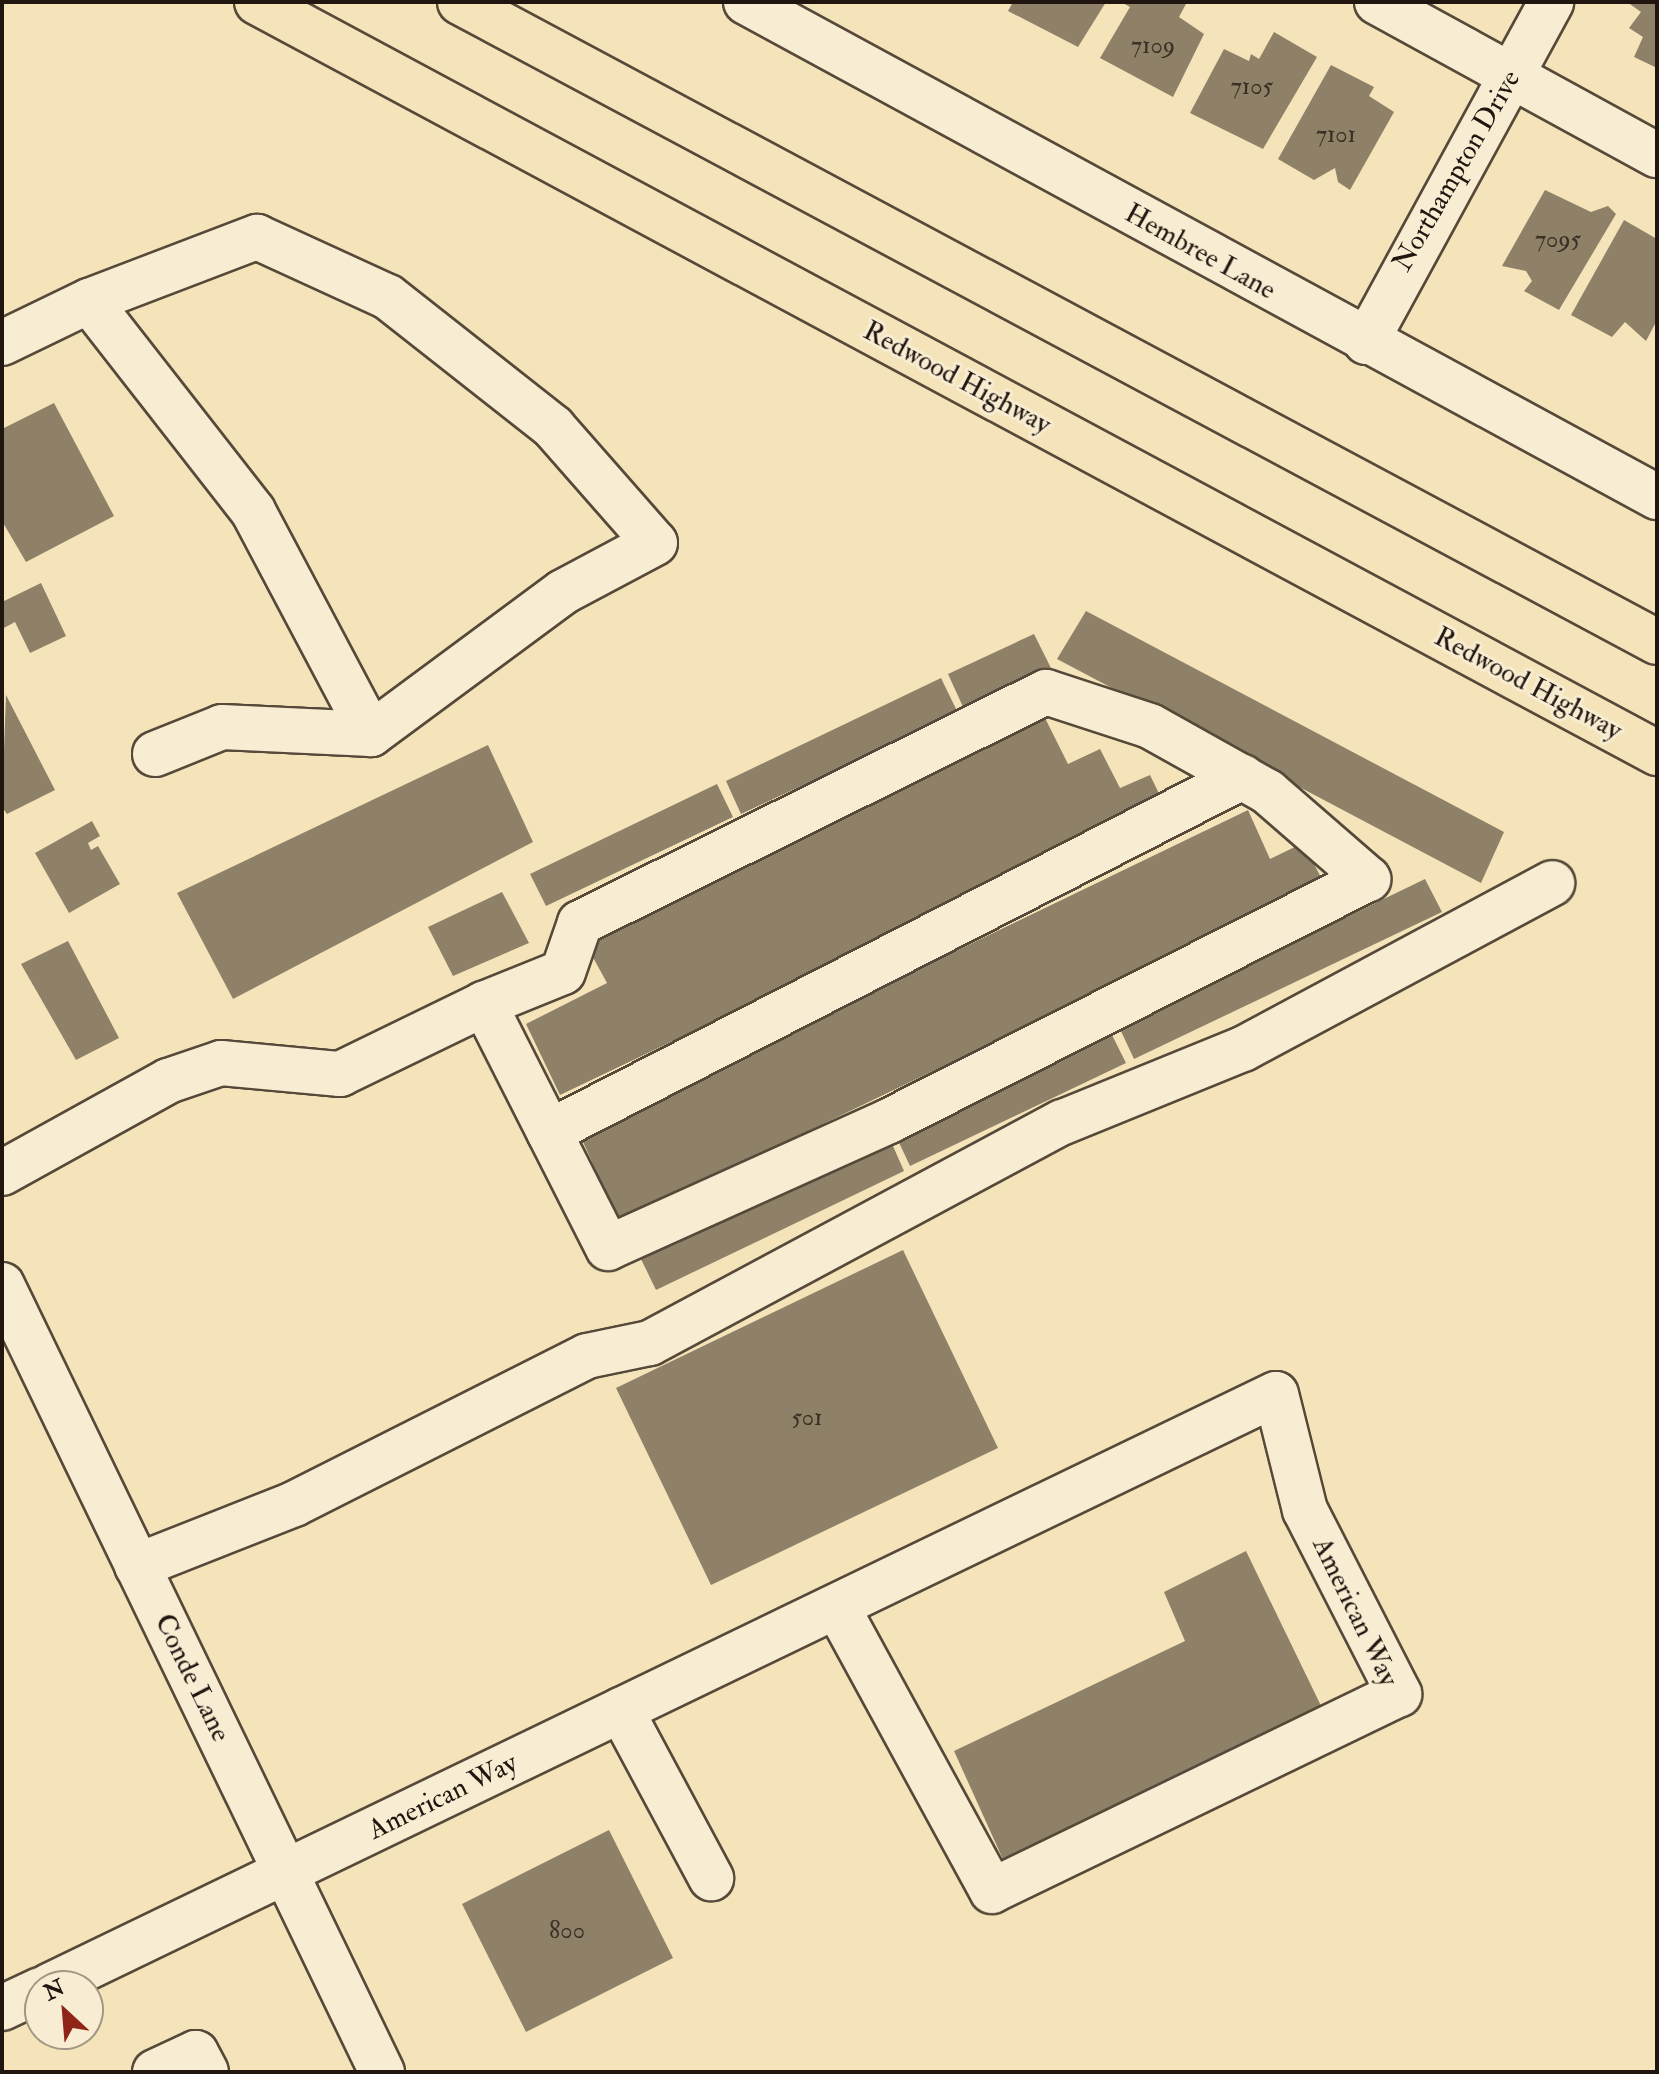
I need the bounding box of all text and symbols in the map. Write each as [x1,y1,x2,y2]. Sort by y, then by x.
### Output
house number: 7109 [1131,32,1175,60]
street label: Northampton Drive [1386,65,1528,277]
house number: 7105 [1231,73,1273,101]
house number: 7101 [1316,121,1356,149]
street label: Hembree Lane [1119,197,1281,307]
house number: 7095 [1535,226,1581,254]
street label: Redwood Highway [857,314,1057,442]
street label: Redwood Highway [1428,620,1628,748]
house number: 501 [791,1404,823,1432]
street label: American Way [1304,1532,1406,1692]
street label: Conde Lane [147,1609,237,1747]
street label: American Way [363,1746,523,1848]
house number: 800 [549,1917,585,1945]
north arrow [24,1970,104,2050]
text: N [39,1973,69,2007]

